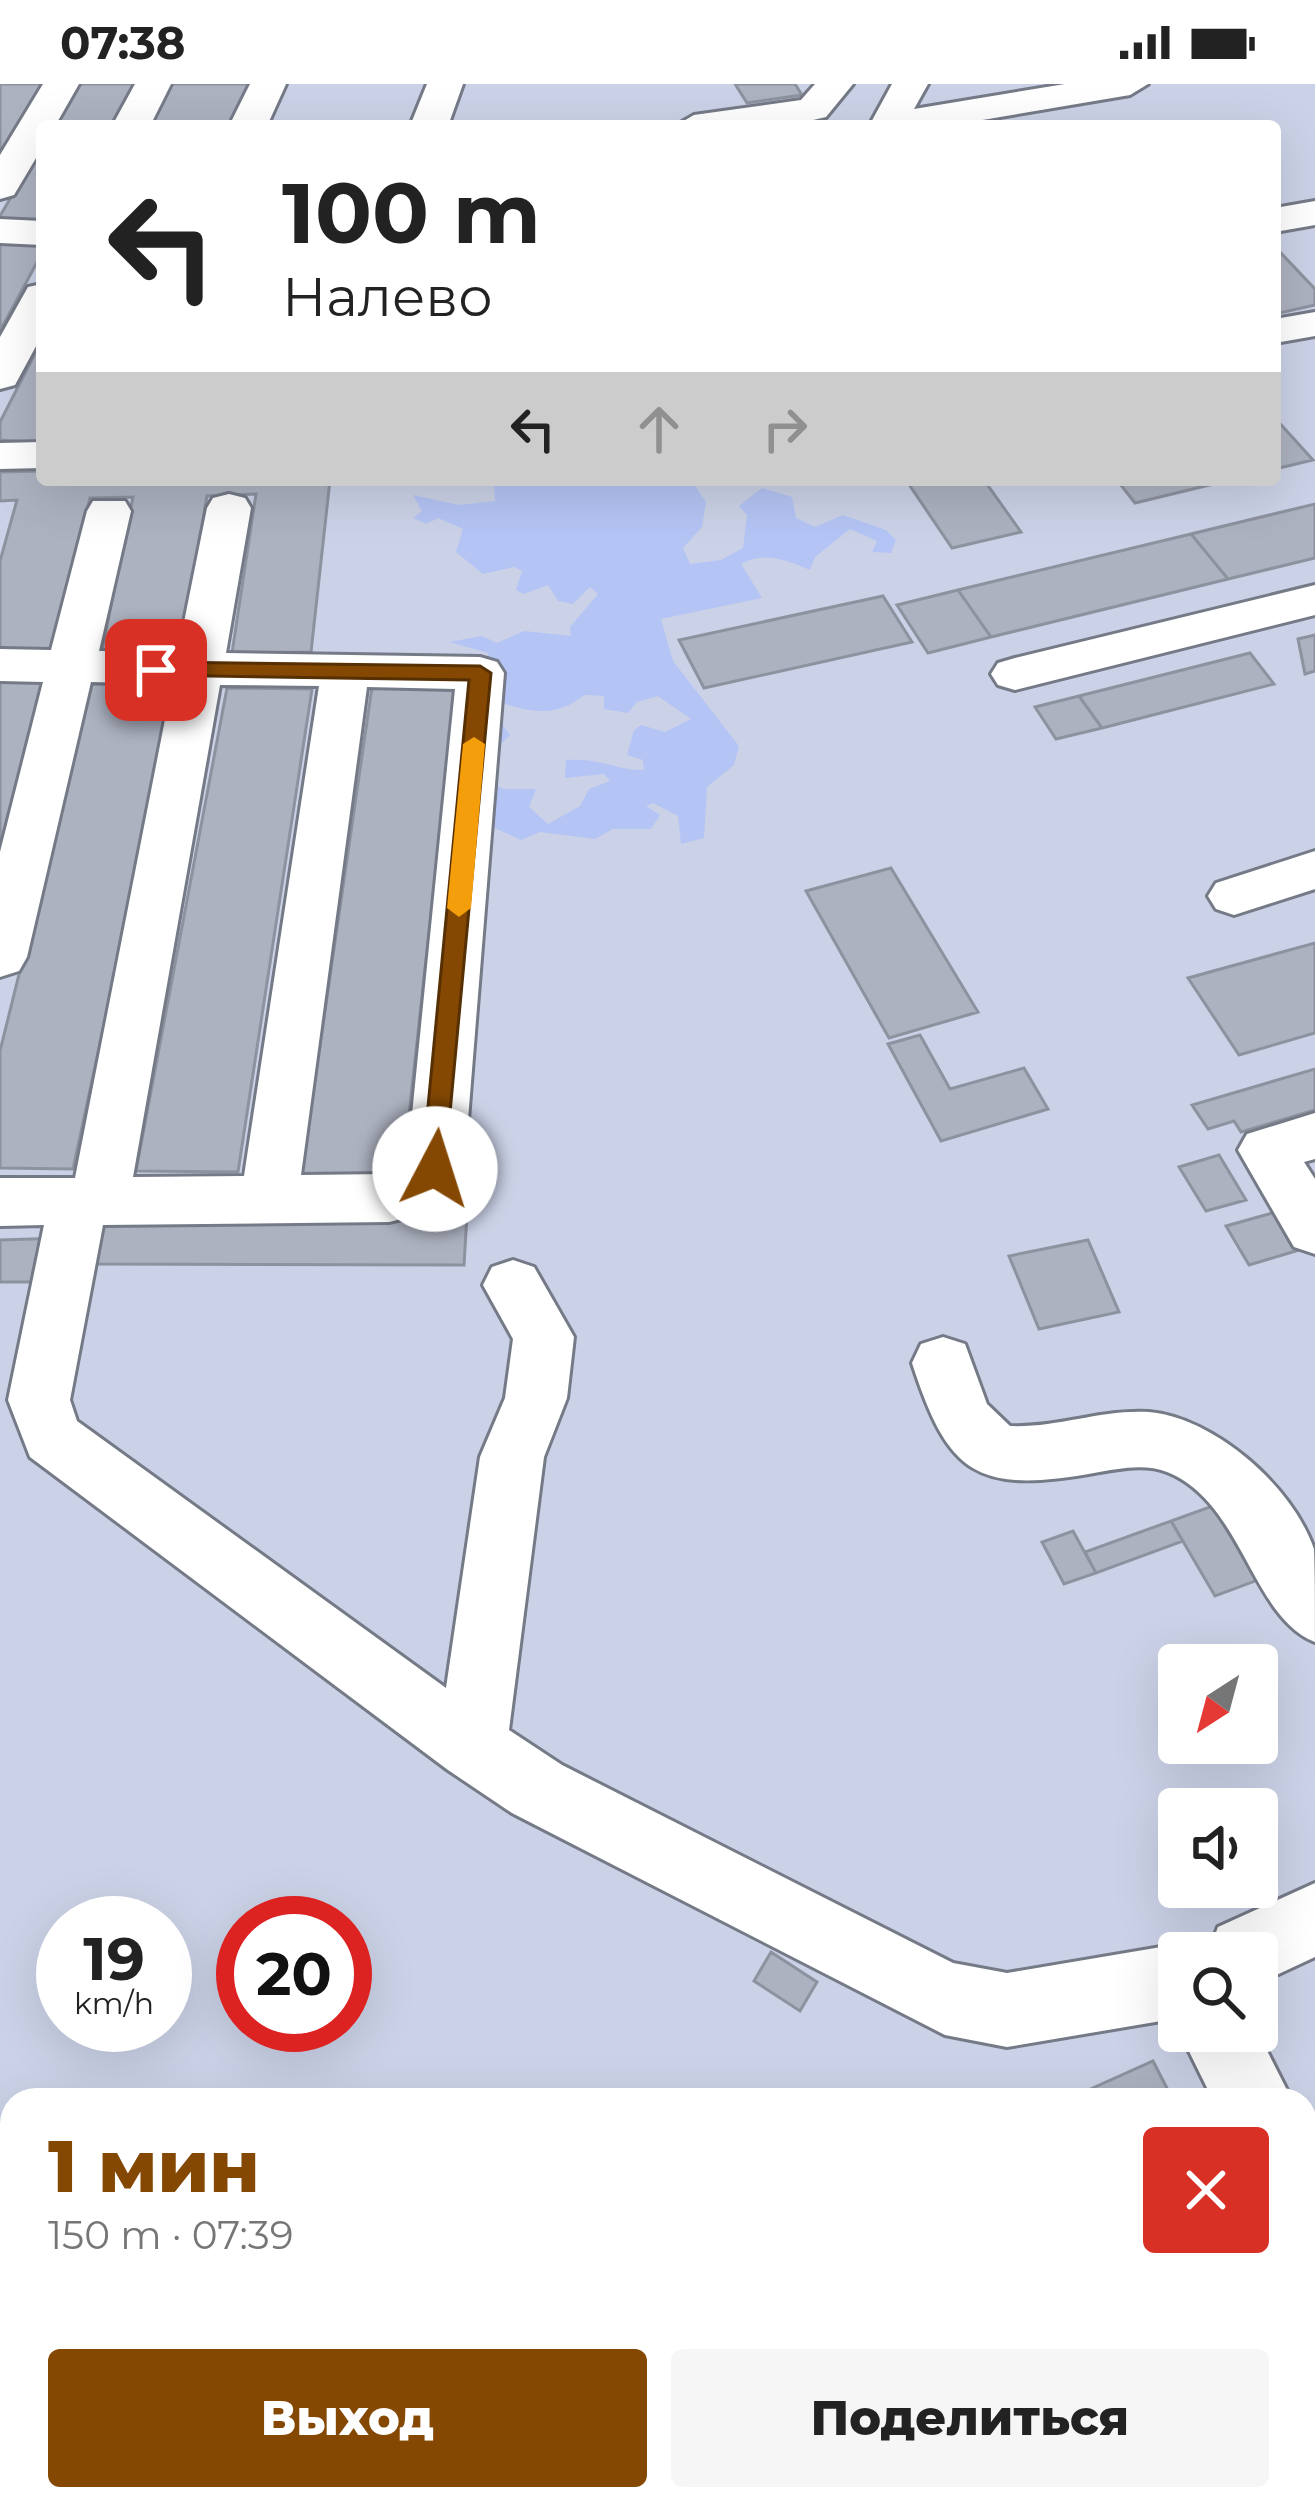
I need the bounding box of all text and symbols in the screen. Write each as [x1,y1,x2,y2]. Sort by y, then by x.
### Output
text: 07:38 [60,15,186,70]
text: 100 m [282,162,541,264]
icon: left [84,168,240,324]
text: Налево [282,264,493,330]
icon: left [500,396,566,462]
icon: ahead [626,396,692,462]
icon: right [752,396,818,462]
pin [105,619,207,721]
icon: arrive [123,637,189,703]
position arrow [372,1106,498,1232]
north arrow [1158,1644,1278,1764]
map controls [1158,1644,1278,2052]
button: sound [1158,1788,1278,1908]
speed limit sign: 20 [216,1896,372,2052]
text: 19 [83,1922,145,1995]
button: search [1158,1932,1278,2052]
text: km/h [74,1985,154,2022]
text: 1 мин [48,2122,260,2210]
button: close [1143,2127,1269,2253]
text: 150 m · 07:39 [48,2211,294,2259]
button: Выход [48,2349,647,2487]
button: Поделиться [671,2349,1269,2487]

